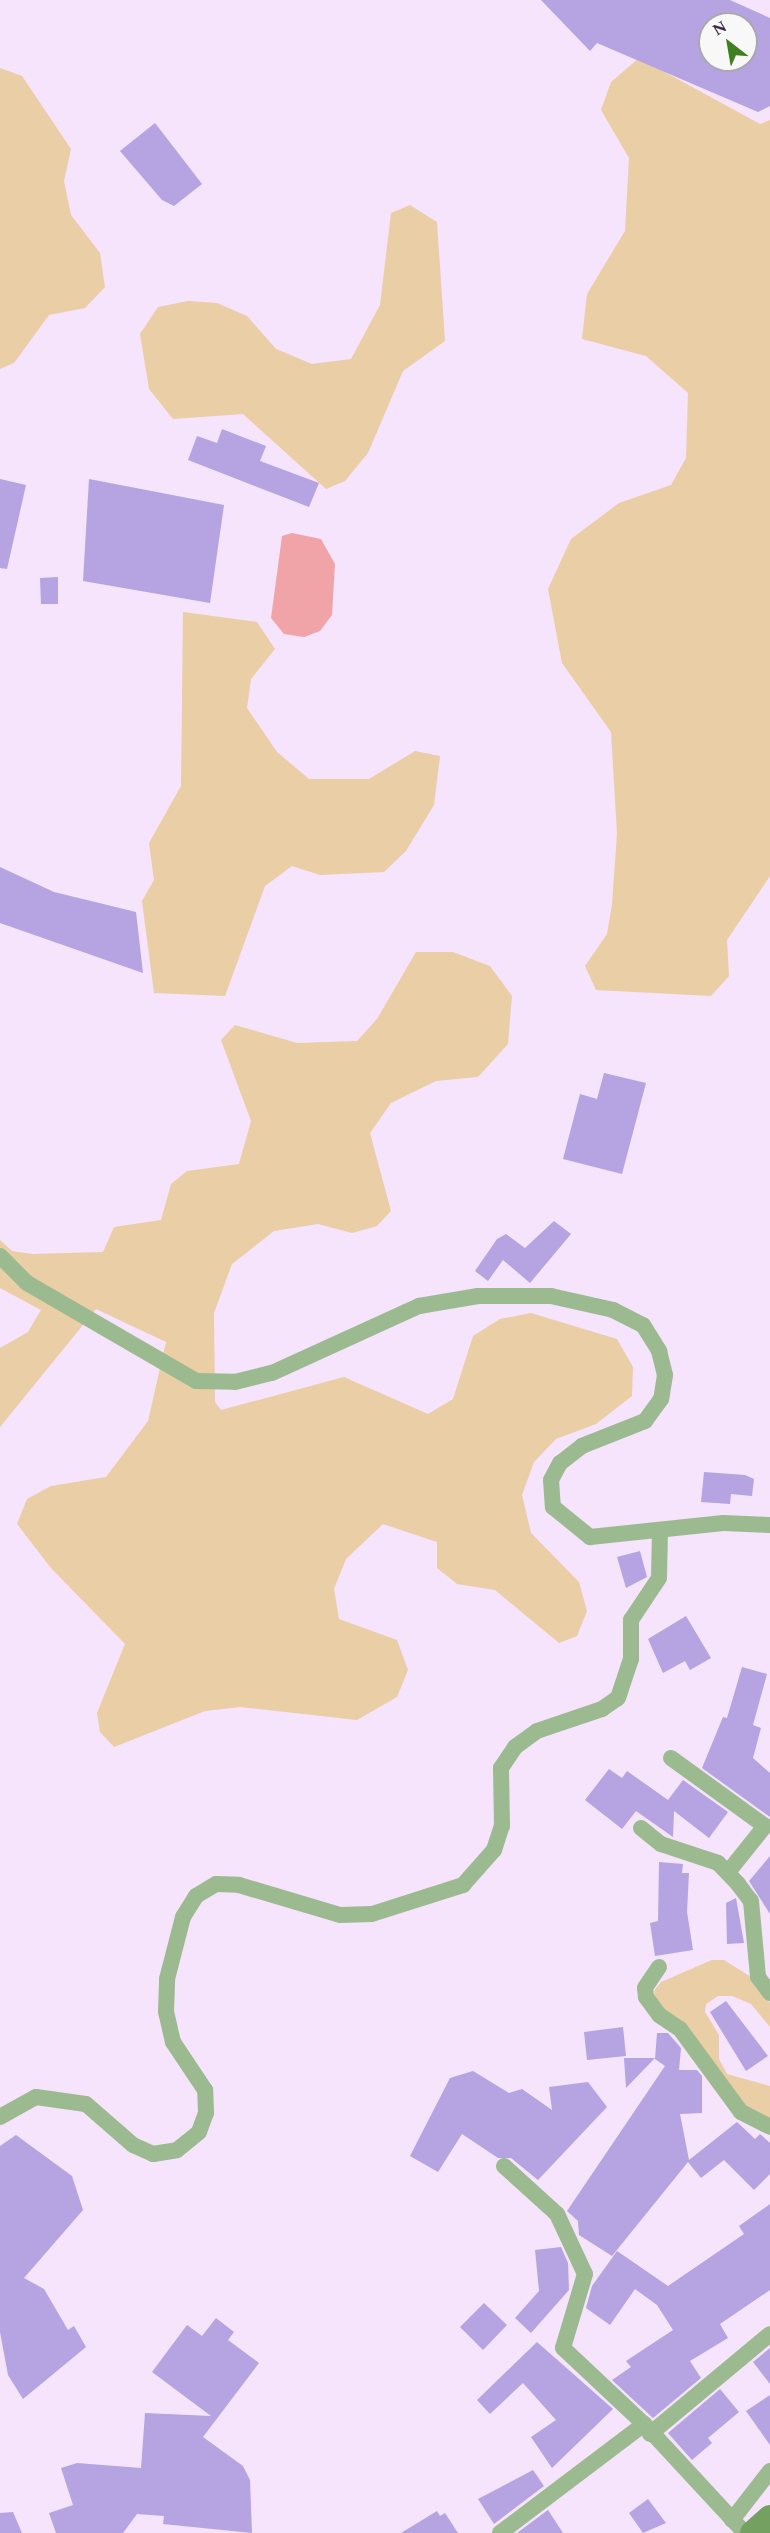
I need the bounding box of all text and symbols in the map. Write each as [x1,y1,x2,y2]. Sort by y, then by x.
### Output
north arrow [698,12,758,72]
text: N [708,15,732,42]

